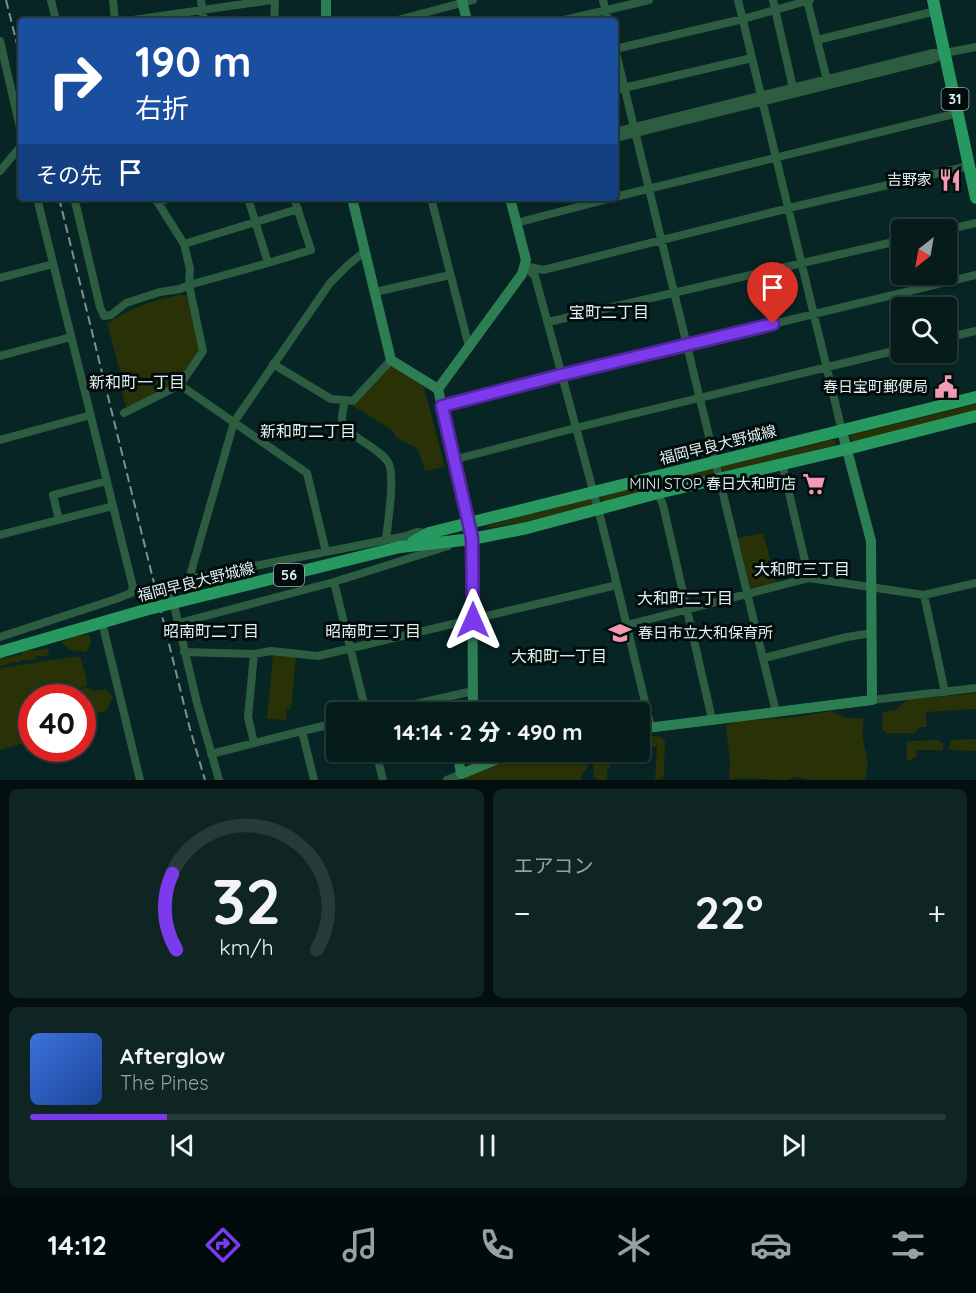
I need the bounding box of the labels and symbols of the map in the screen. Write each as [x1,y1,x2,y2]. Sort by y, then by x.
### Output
road number: 31 [942,88,968,110]
restaurant icon: 吉野家 [937,167,963,193]
place label: 吉野家 [887,170,932,189]
north arrow [891,219,957,285]
pin [747,262,798,324]
district label: 宝町二丁目 [569,302,649,322]
district label: 新和町一丁目 [89,372,185,392]
public building icon: 春日宝町郵便局 [933,374,959,400]
place label: 春日宝町郵便局 [823,377,928,396]
district label: 新和町二丁目 [260,421,356,441]
street label: 福岡早良大野城線 [657,421,778,468]
supermarket icon: MINI STOP 春日大和町店 [801,471,827,497]
place label: MINI STOP 春日大和町店 [629,474,796,493]
street label: 福岡早良大野城線 [135,558,256,605]
district label: 大和町三丁目 [754,559,850,579]
road number: 56 [274,564,304,586]
position arrow [441,588,505,652]
district label: 大和町二丁目 [637,588,733,608]
school or university icon: 春日市立大和保育所 [607,620,633,646]
district label: 昭南町二丁目 [163,621,259,641]
district label: 昭南町三丁目 [325,621,421,641]
place label: 春日市立大和保育所 [638,623,773,642]
district label: 大和町一丁目 [511,646,607,666]
speed limit sign: 40 [18,684,96,762]

